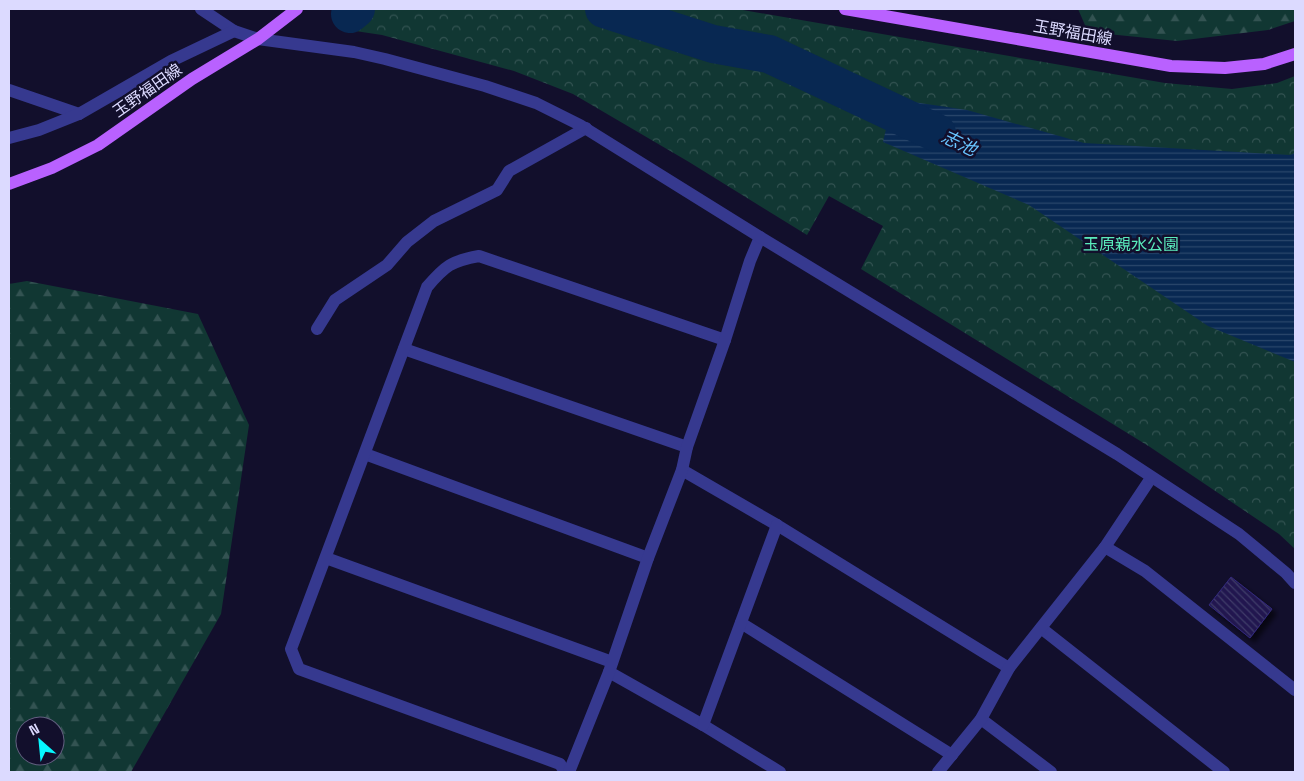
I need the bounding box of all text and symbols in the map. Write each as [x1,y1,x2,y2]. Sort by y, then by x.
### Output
street label: 玉野福田線 [1032,15,1114,50]
street label: 玉野福田線 [108,59,186,122]
water label: 志池 [938,125,982,161]
park label: 玉原親水公園 [1083,234,1179,255]
north arrow [15,716,65,766]
text: N [26,719,42,740]

